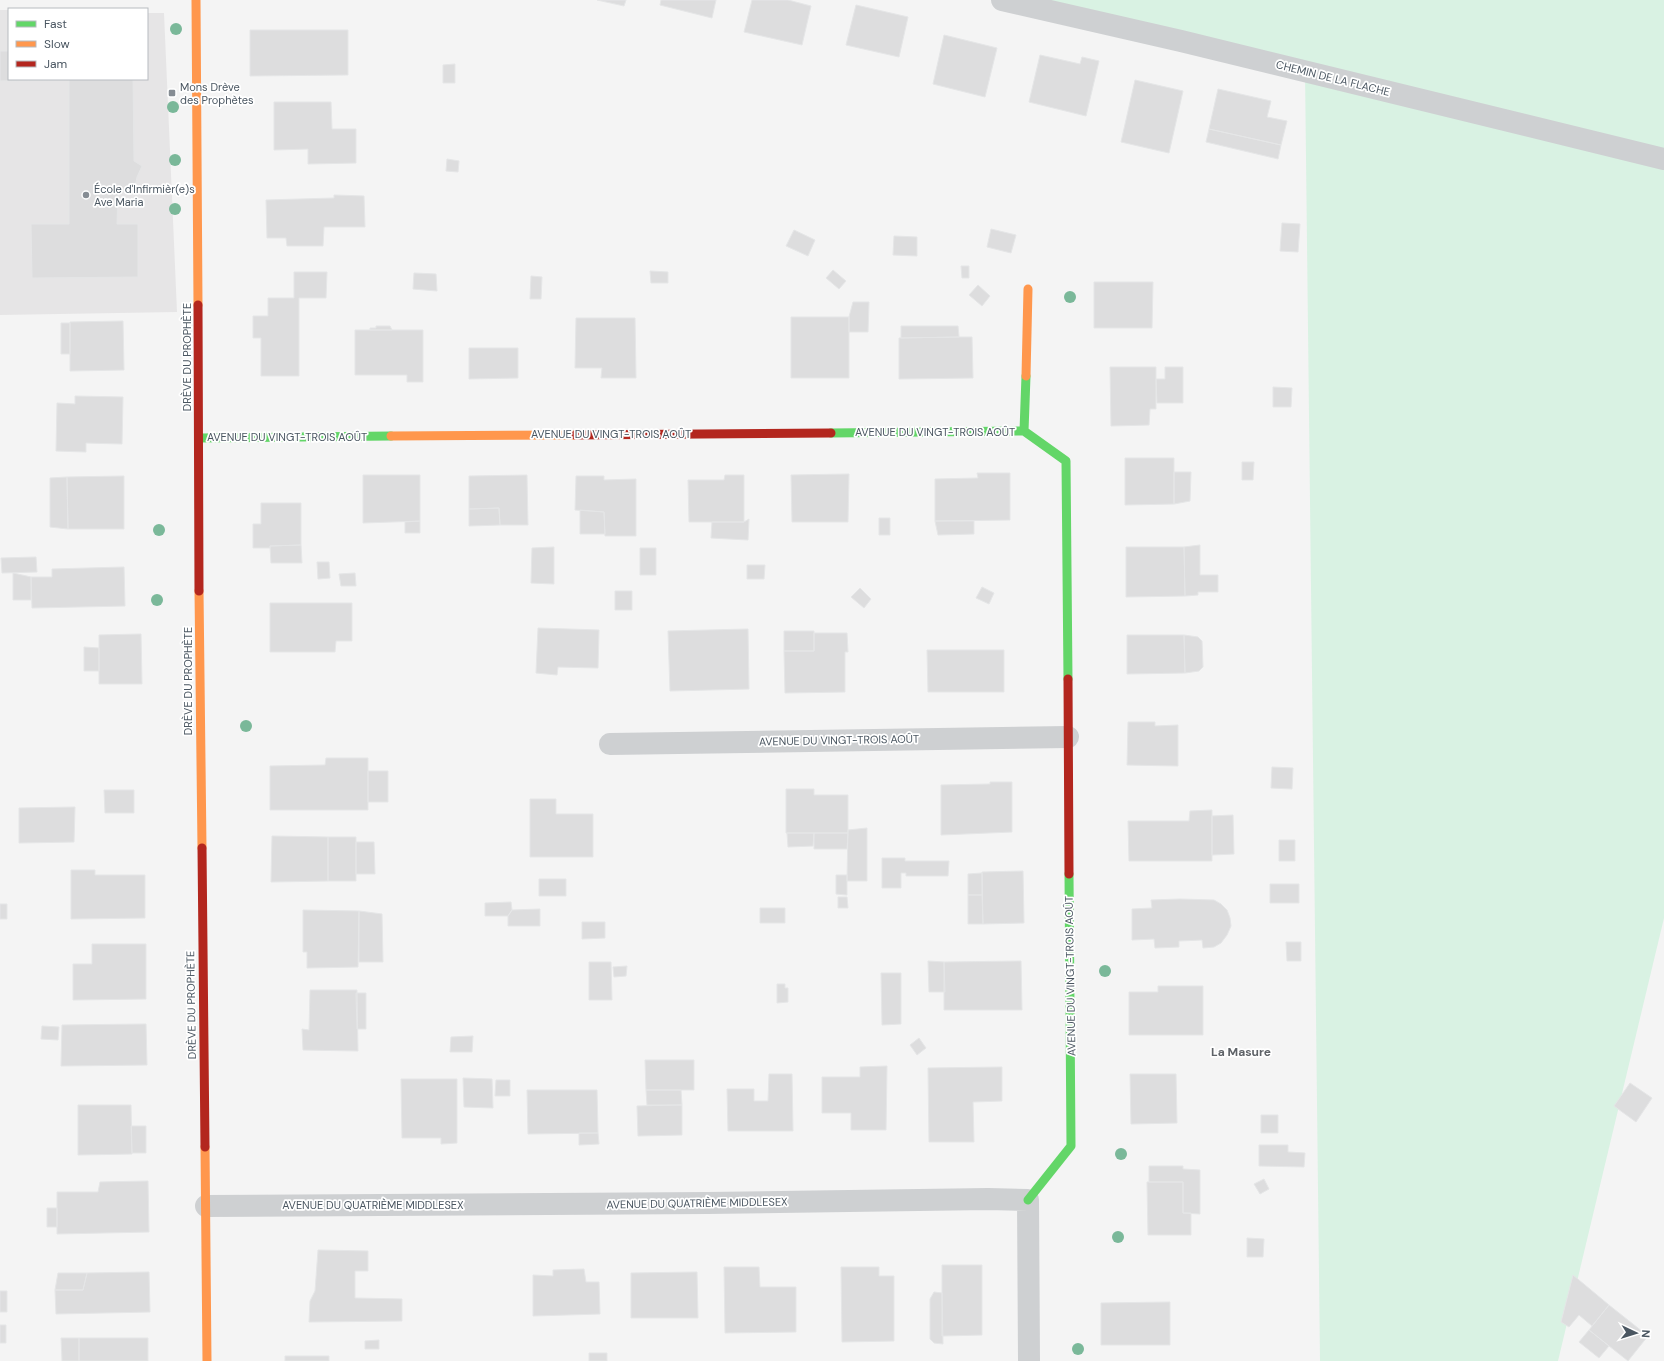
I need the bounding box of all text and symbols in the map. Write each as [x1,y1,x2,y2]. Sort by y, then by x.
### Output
legend [8,8,148,80]
text: Fast [44,16,67,32]
text: Slow [44,36,70,52]
text: Jam [44,56,67,72]
street label: CHEMIN DE LA FLACHE [1275,57,1391,99]
place label: Mons Drève des Prophètes [180,80,254,107]
marker: Mons Drève des Prophètes [167,88,177,98]
place label: École d'Infirmièr(e)s Ave Maria [94,182,195,209]
marker: École d'Infirmièr(e)s Ave Maria [81,190,91,200]
street label: DRÈVE DU PROPHÈTE [180,303,194,411]
street label: AVENUE DU VINGT-TROIS AOÛT [855,425,1015,439]
street label: AVENUE DU VINGT-TROIS AOÛT [531,427,691,441]
street label: AVENUE DU VINGT-TROIS AOÛT [207,430,367,444]
street label: DRÈVE DU PROPHÈTE [181,627,195,735]
street label: AVENUE DU VINGT-TROIS AOÛT [759,732,919,748]
street label: AVENUE DU VINGT-TROIS AOÛT [1062,896,1078,1056]
street label: DRÈVE DU PROPHÈTE [183,951,199,1059]
district label: La Masure [1211,1044,1271,1060]
street label: AVENUE DU QUATRIÈME MIDDLESEX [606,1194,788,1212]
street label: AVENUE DU QUATRIÈME MIDDLESEX [282,1198,464,1212]
north arrow [1616,1313,1656,1353]
text: N [1639,1329,1653,1338]

